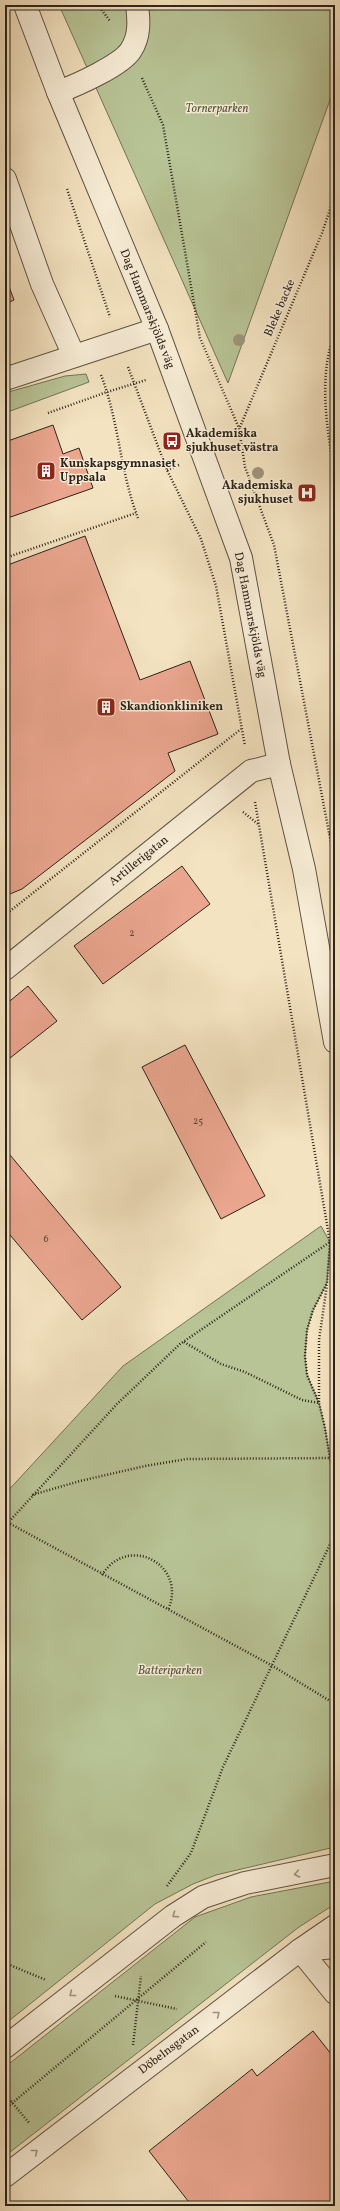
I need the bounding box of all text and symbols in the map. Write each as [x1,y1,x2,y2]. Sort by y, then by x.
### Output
park label: Tornerparken [186,101,248,117]
street label: Dag Hammarskjölds väg [116,247,178,371]
street label: Bleke backe [261,277,299,339]
place label: Akademiska sjukhuset västra [186,426,279,456]
bus stop icon: Akademiska sjukhuset västra [161,430,183,452]
place label: Kunskapsgymnasiet Uppsala [60,456,176,486]
building icon: Kunskapsgymnasiet Uppsala [35,460,57,482]
place label: Akademiska sjukhuset [222,478,293,508]
hospital icon: Akademiska sjukhuset [296,482,318,504]
street label: Dag Hammarskjölds väg [230,551,270,679]
building icon: Skandionkliniken [95,696,117,718]
place label: Skandionkliniken [120,699,223,715]
street label: Artillerigatan [106,832,172,890]
house number: 2 [129,926,135,940]
house number: 25 [193,1114,203,1128]
house number: 6 [43,1232,49,1246]
park label: Batteriparken [138,1663,202,1679]
one-way arrow [294,1869,300,1877]
one-way arrow [172,1910,179,1918]
one-way arrow [70,1990,77,1997]
one-way arrow [213,2011,220,2019]
street label: Döbelnsgatan [135,2022,203,2078]
one-way arrow [31,2149,38,2156]

